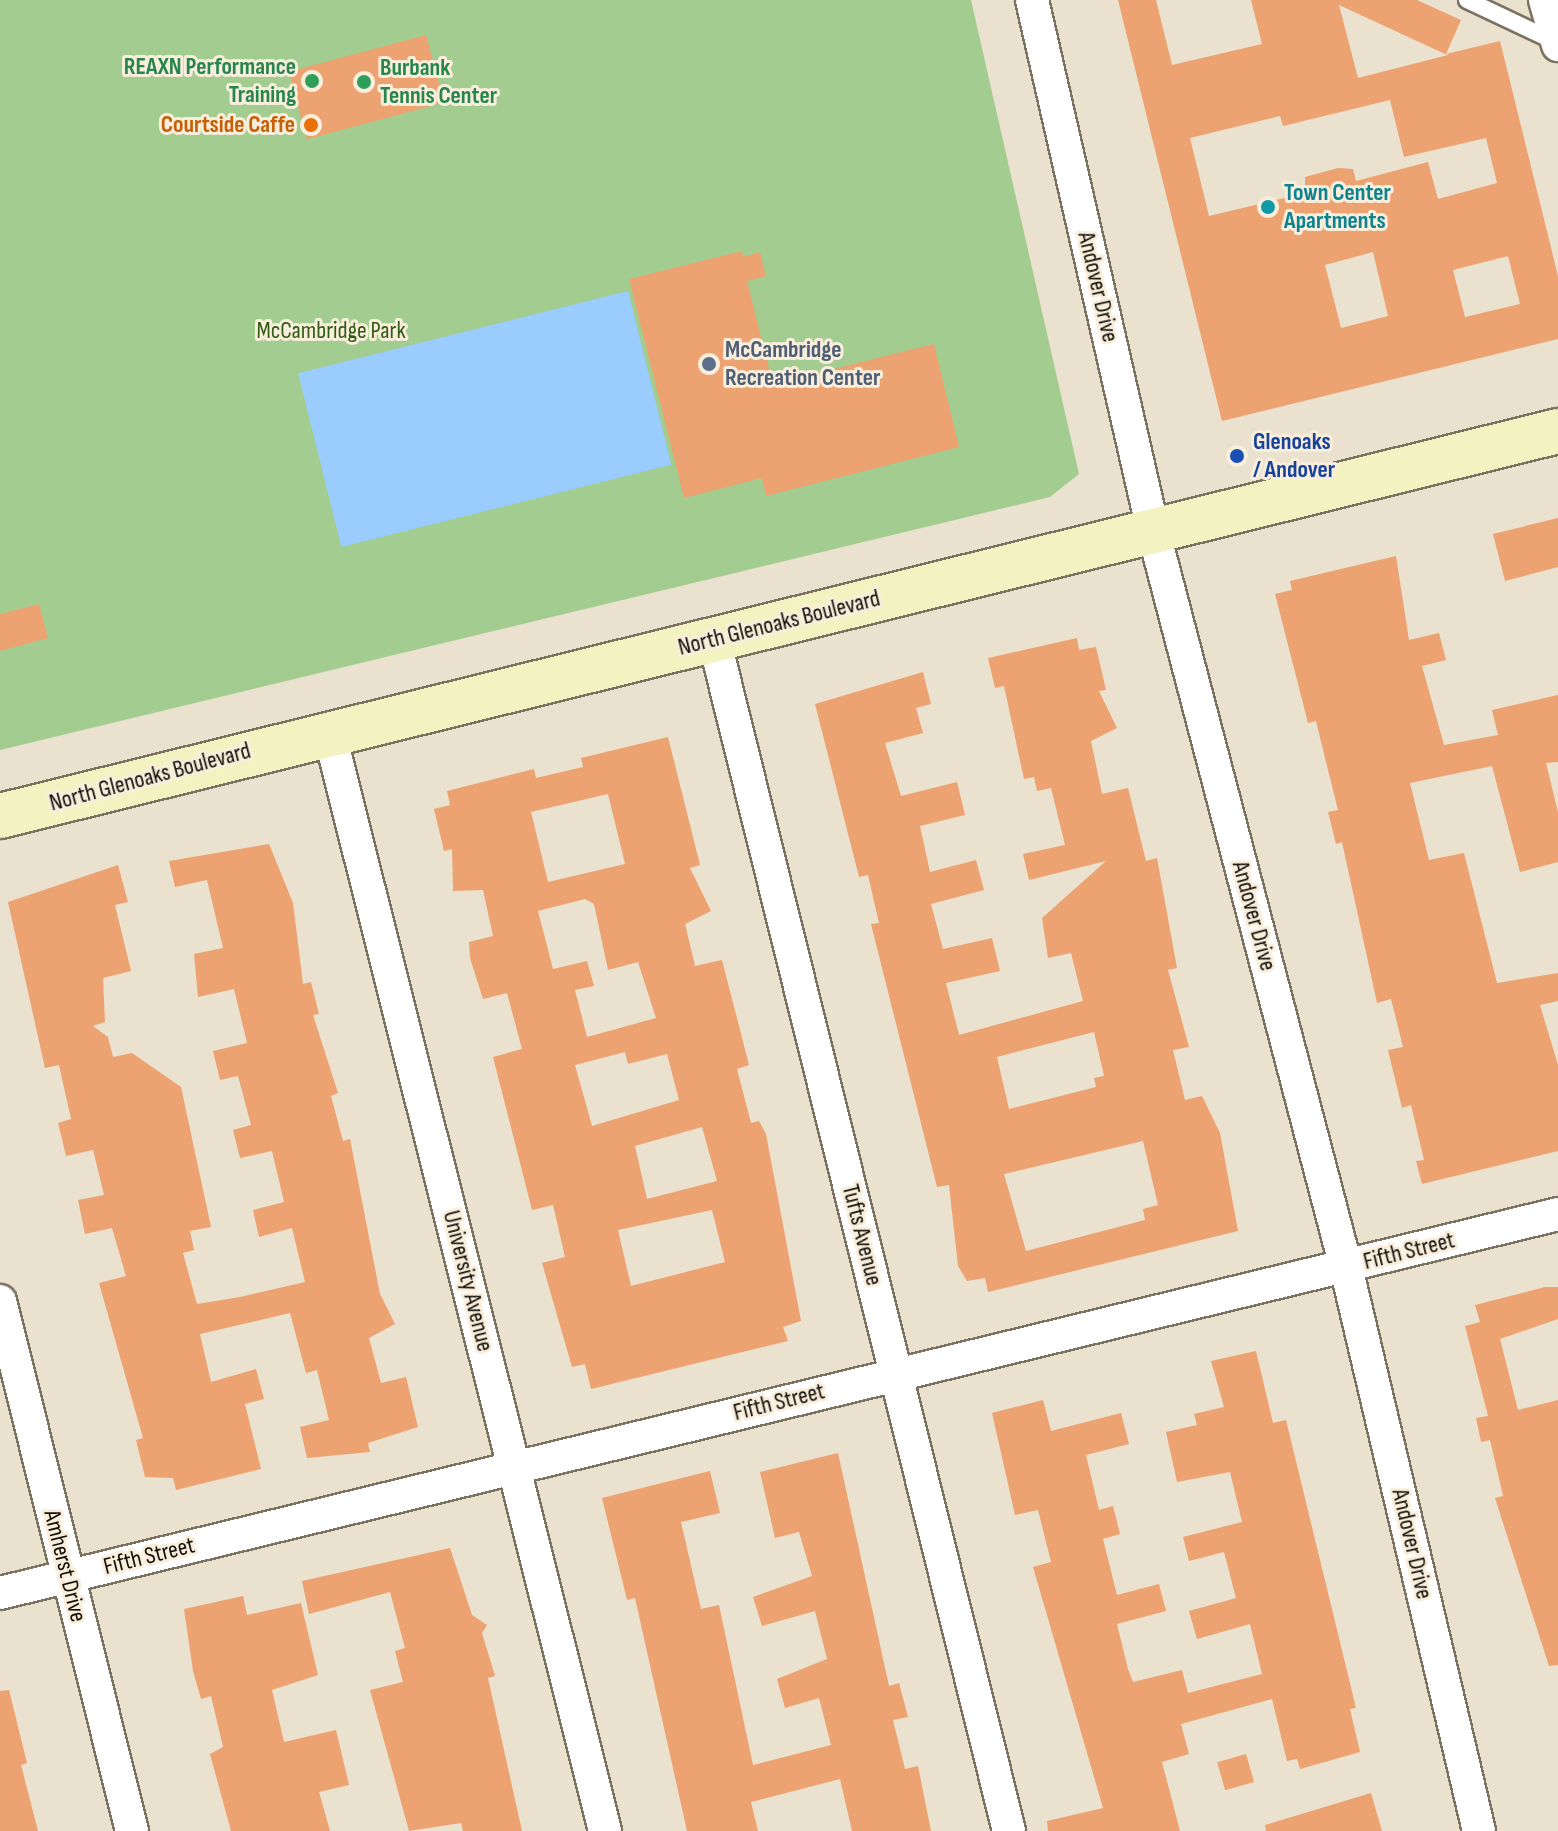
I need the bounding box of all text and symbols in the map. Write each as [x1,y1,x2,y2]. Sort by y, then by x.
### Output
place label: REAXN Performance Training [124,53,296,109]
place label: Burbank Tennis Center [380,54,497,110]
marker: REAXN Performance Training [303,72,321,90]
marker: Burbank Tennis Center [355,73,373,91]
place label: Courtside Caffe [161,111,295,139]
marker: Courtside Caffe [302,116,320,134]
place label: Town Center Apartments [1284,179,1391,235]
marker: Town Center Apartments [1259,198,1277,216]
street label: Andover Drive [1071,229,1125,345]
park label: McCambridge Park [256,317,406,345]
place label: McCambridge Recreation Center [725,336,880,392]
marker: McCambridge Recreation Center [700,355,718,373]
place label: Glenoaks / Andover [1253,428,1335,484]
marker: Glenoaks / Andover [1228,447,1246,465]
street label: North Glenoaks Boulevard [675,584,883,662]
street label: North Glenoaks Boulevard [46,736,254,818]
street label: Andover Drive [1226,858,1282,974]
street label: Tufts Avenue [836,1181,888,1289]
street label: University Avenue [437,1208,499,1354]
street label: Fifth Street [1360,1226,1458,1276]
street label: Fifth Street [730,1377,828,1427]
street label: Andover Drive [1385,1486,1439,1602]
street label: Amherst Drive [37,1507,93,1625]
street label: Fifth Street [100,1531,198,1581]

